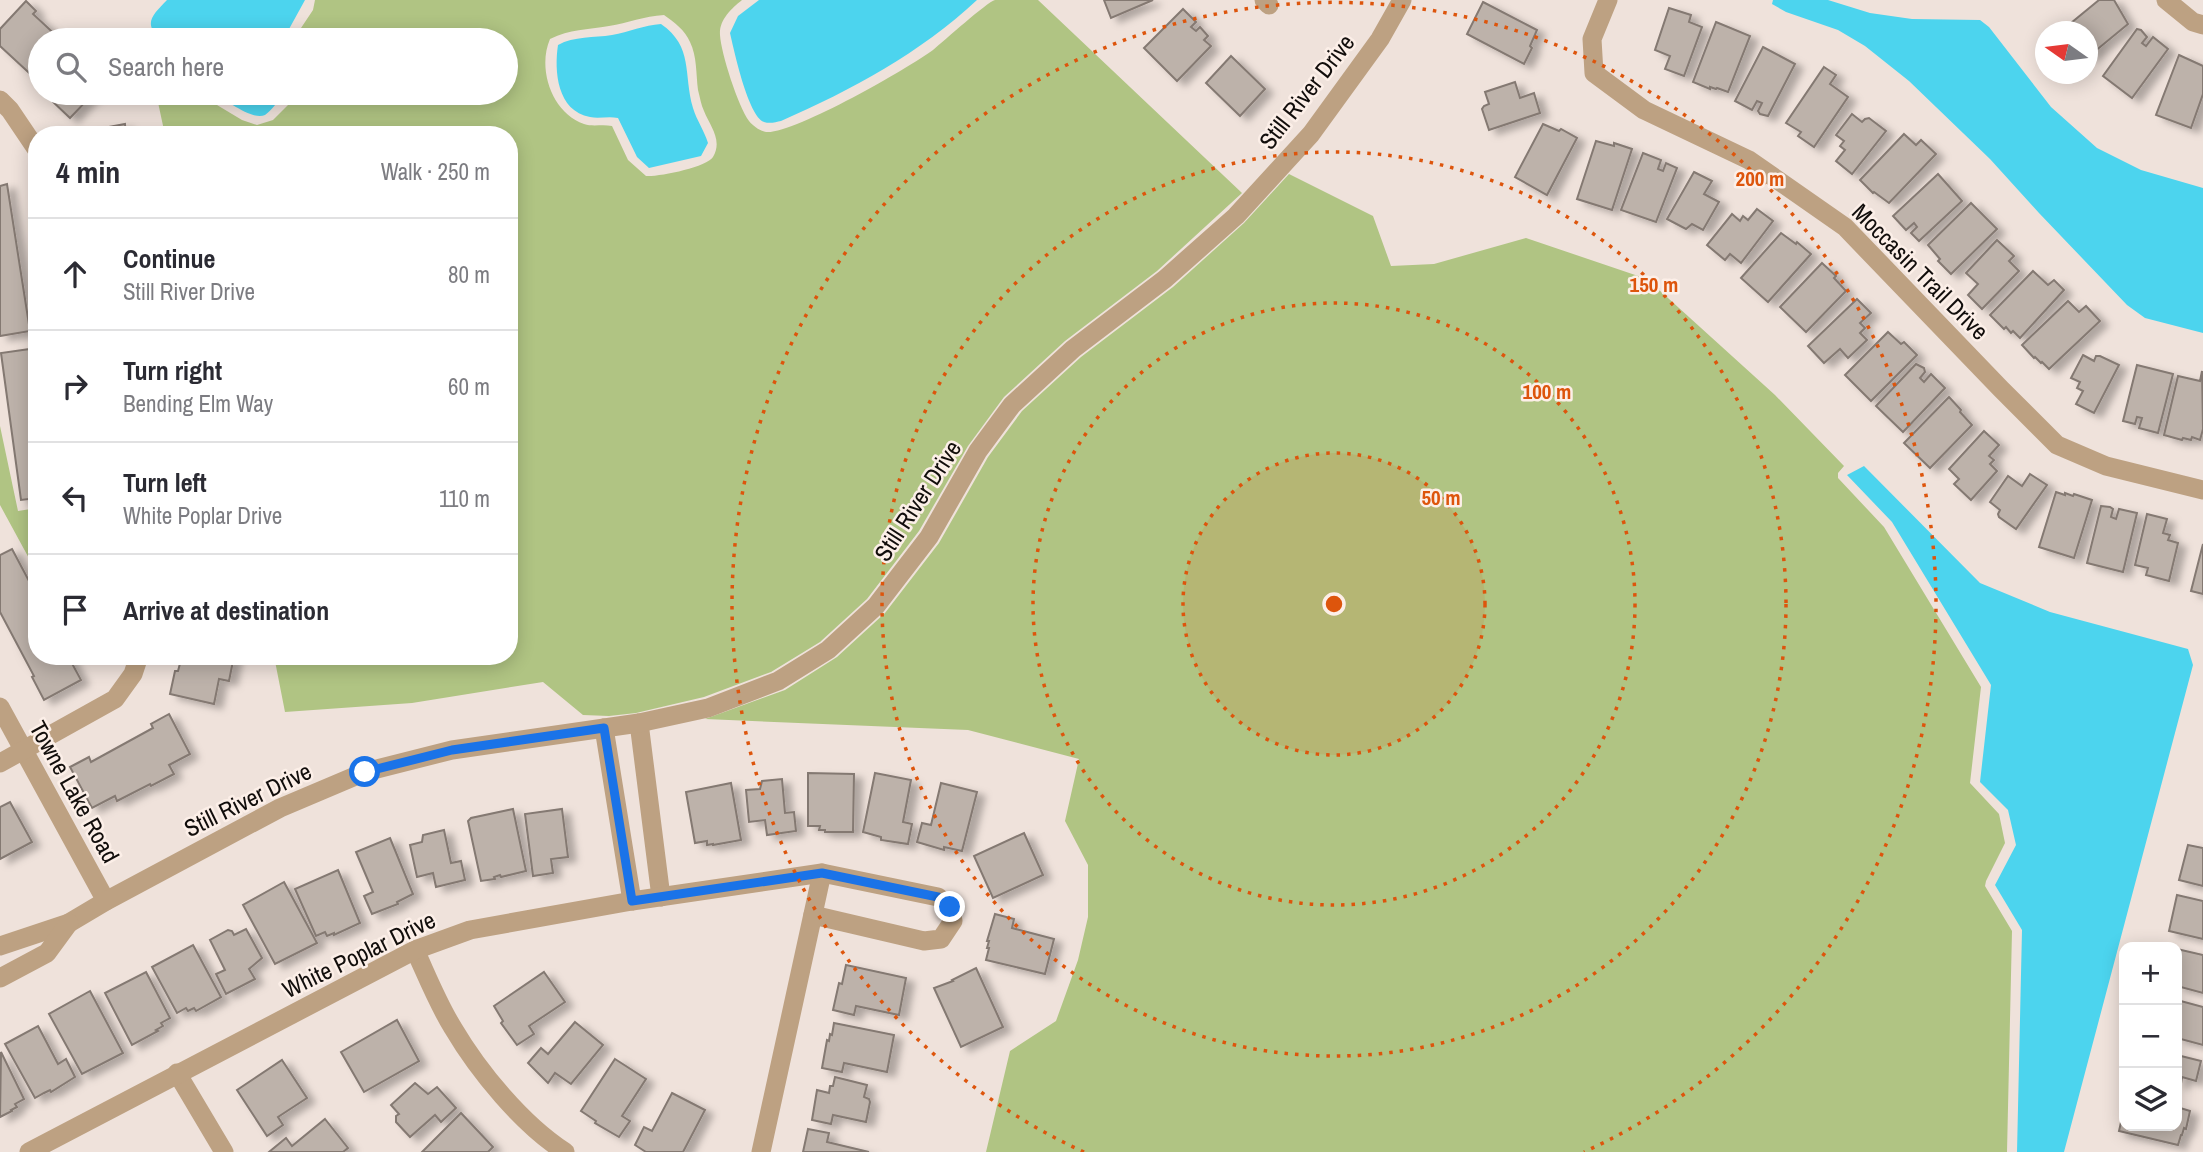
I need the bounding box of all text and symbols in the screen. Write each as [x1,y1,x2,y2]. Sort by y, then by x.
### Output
north arrow [2035,21,2098,84]
street label: Still River Drive [1251,27,1361,156]
search box [28,28,518,105]
icon: search [52,48,90,86]
text: Search here [108,49,224,84]
text: 4 min [56,152,120,192]
text: Walk · 250 m [381,156,490,187]
text: 200 m [1736,164,1784,193]
street label: Moccasin Trail Drive [1846,196,1996,346]
text: Continue [123,241,215,276]
icon: ahead [56,255,94,293]
text: 80 m [448,259,490,290]
text: 150 m [1630,270,1678,299]
text: Still River Drive [123,276,255,307]
text: Turn right [123,353,222,388]
icon: right [56,367,94,405]
text: 60 m [448,371,490,402]
text: 100 m [1523,377,1571,406]
text: Bending Elm Way [123,388,273,419]
street label: Still River Drive [866,434,968,567]
text: Turn left [123,465,207,500]
icon: left [56,479,94,517]
text: 110 m [439,483,490,514]
text: 50 m [1421,483,1461,512]
text: White Poplar Drive [123,500,282,531]
icon: arrive [56,591,94,629]
centre of rings [1322,592,1346,616]
text: Arrive at destination [123,593,329,628]
street label: Towne Lake Road [23,715,127,868]
street label: Still River Drive [179,755,317,844]
route start [349,756,380,787]
route end [934,891,965,922]
street label: White Poplar Drive [277,903,440,1005]
map controls [2119,942,2182,1131]
button: + [2119,942,2182,1005]
button: − [2119,1005,2182,1068]
button: layers [2119,1068,2182,1131]

